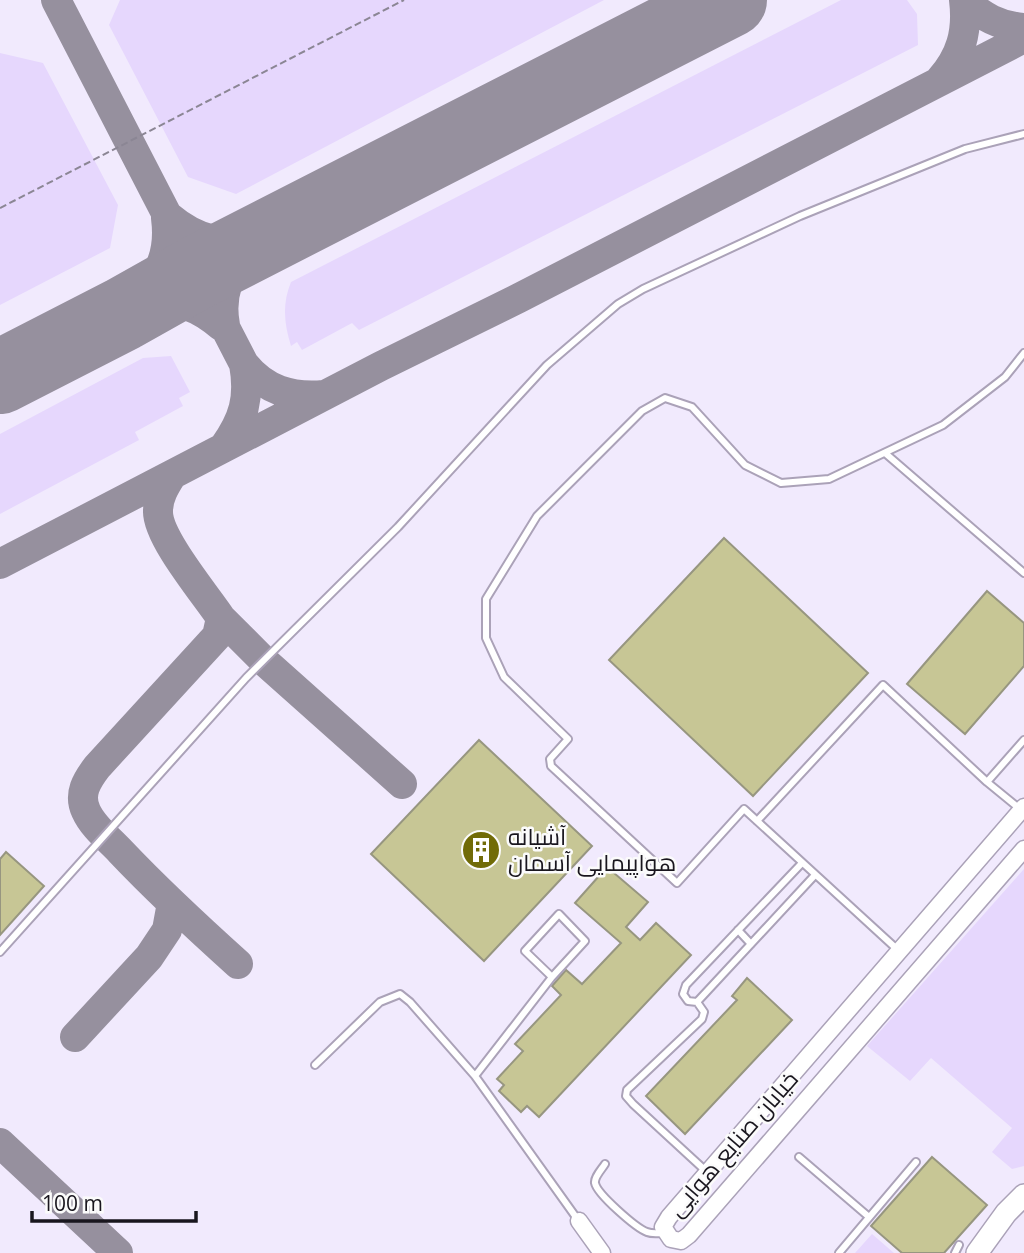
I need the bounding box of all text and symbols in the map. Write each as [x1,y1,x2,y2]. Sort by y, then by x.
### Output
place label: آشیانه هواپیمایی آسمان [508,820,676,878]
building icon: آشیانه هواپیمایی آسمان [460,829,502,871]
street label: خیابان صنایع هوایی [660,1063,805,1224]
scale bar [32,1180,196,1224]
text: 100 m [42,1189,103,1217]

